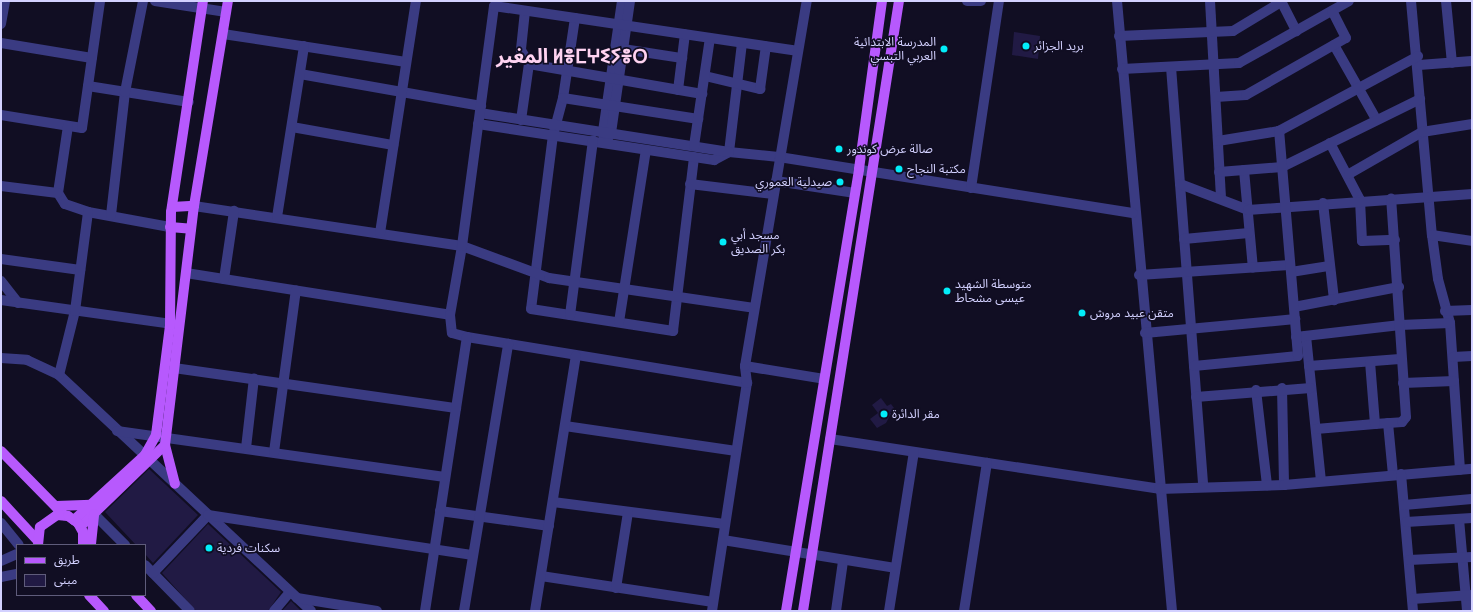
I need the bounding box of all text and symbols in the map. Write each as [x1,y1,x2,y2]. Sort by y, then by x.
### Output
place label: المدرسة الابتدائية العربي التبسي [854,35,936,63]
place label: بريد الجزائر [1034,39,1084,53]
marker: بريد الجزائر [1021,41,1031,51]
district label: المغير ⵍⴻⵎⵖⵉⵢⴻⵔ [496,44,648,68]
marker: المدرسة الابتدائية العربي التبسي [939,44,949,54]
place label: صالة عرض كوندور [847,142,933,156]
marker: صالة عرض كوندور [834,144,844,154]
place label: مكتبة النجاح [907,162,966,176]
marker: مكتبة النجاح [894,164,904,174]
place label: صيدلية العموري [755,175,832,189]
marker: صيدلية العموري [835,177,845,187]
place label: مسجد أبي بكر الصديق [731,228,785,256]
marker: مسجد أبي بكر الصديق [718,237,728,247]
place label: متوسطة الشهيد عيسى مشحاط [955,277,1032,305]
marker: متوسطة الشهيد عيسى مشحاط [942,286,952,296]
place label: متقن عبيد مروش [1090,306,1174,320]
marker: متقن عبيد مروش [1077,308,1087,318]
place label: مقر الدائرة [892,407,940,421]
marker: مقر الدائرة [879,409,889,419]
place label: سكنات فردية [217,541,280,555]
marker: سكنات فردية [204,543,214,553]
legend [16,544,146,596]
text: طريق [54,551,80,568]
text: مبنى [54,571,77,588]

